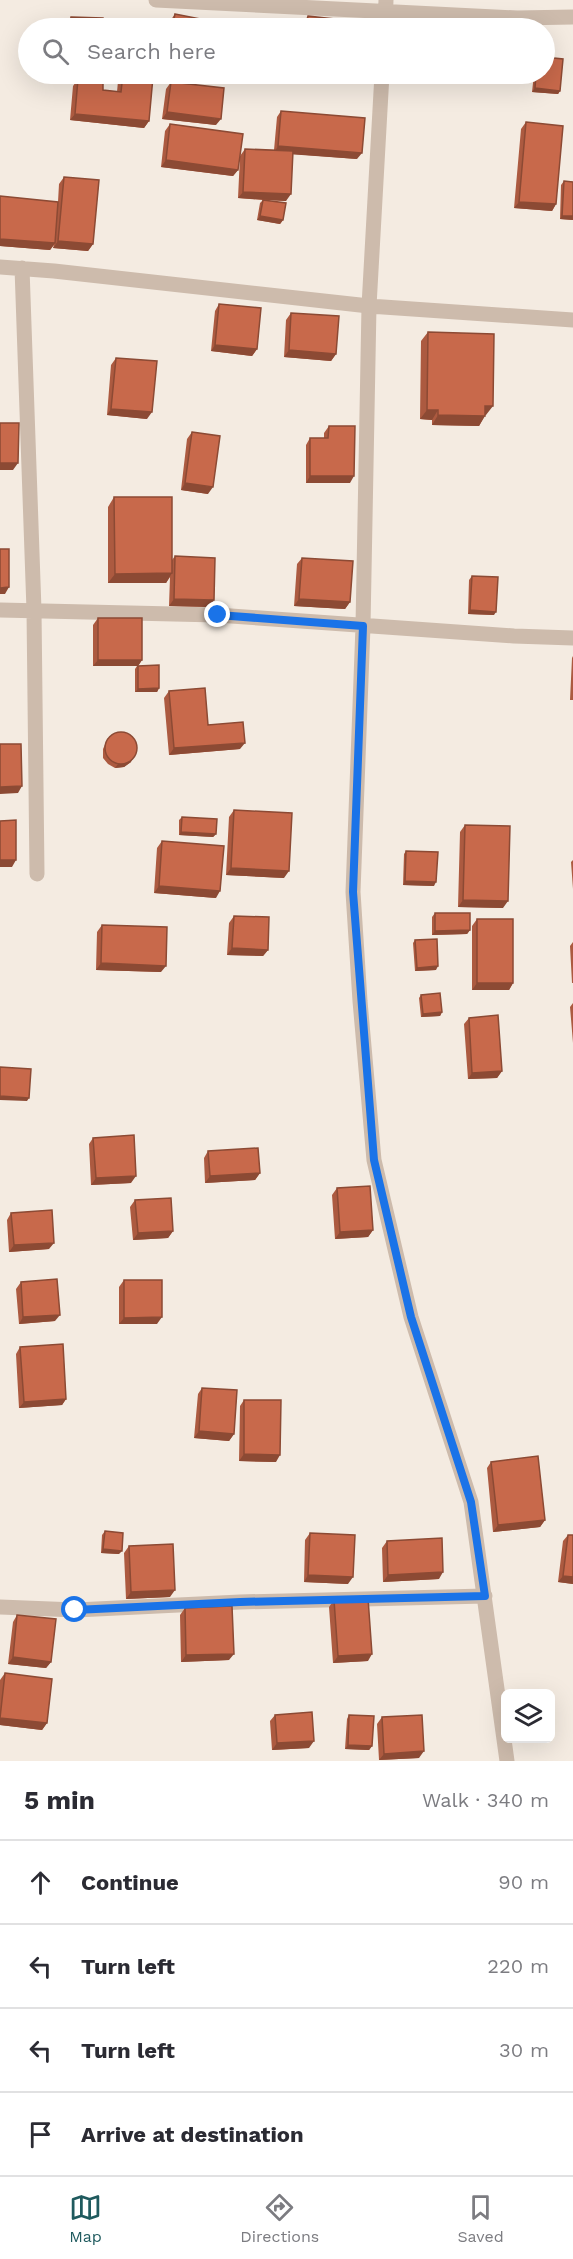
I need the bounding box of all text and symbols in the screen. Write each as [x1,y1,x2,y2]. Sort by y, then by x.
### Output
search box [18,18,555,84]
icon: search [39,35,72,68]
text: Search here [87,39,216,64]
route end [204,601,230,627]
route start [61,1596,87,1622]
map controls [501,1689,555,1743]
button: layers [501,1689,555,1743]
text: 5 min [24,1785,95,1815]
text: Walk · 340 m [422,1788,549,1812]
icon: ahead [24,1866,57,1899]
text: Continue [81,1870,179,1895]
text: 90 m [498,1870,549,1894]
icon: left [24,1950,57,1983]
text: Turn left [81,1954,175,1979]
text: 220 m [487,1954,549,1978]
icon: left [24,2034,57,2067]
text: Turn left [81,2038,175,2063]
text: 30 m [499,2038,549,2062]
icon: arrive [24,2118,57,2151]
text: Arrive at destination [81,2122,304,2147]
tab: Map [69,2191,102,2246]
tab: Directions [240,2191,319,2246]
tab: Saved [457,2191,504,2246]

